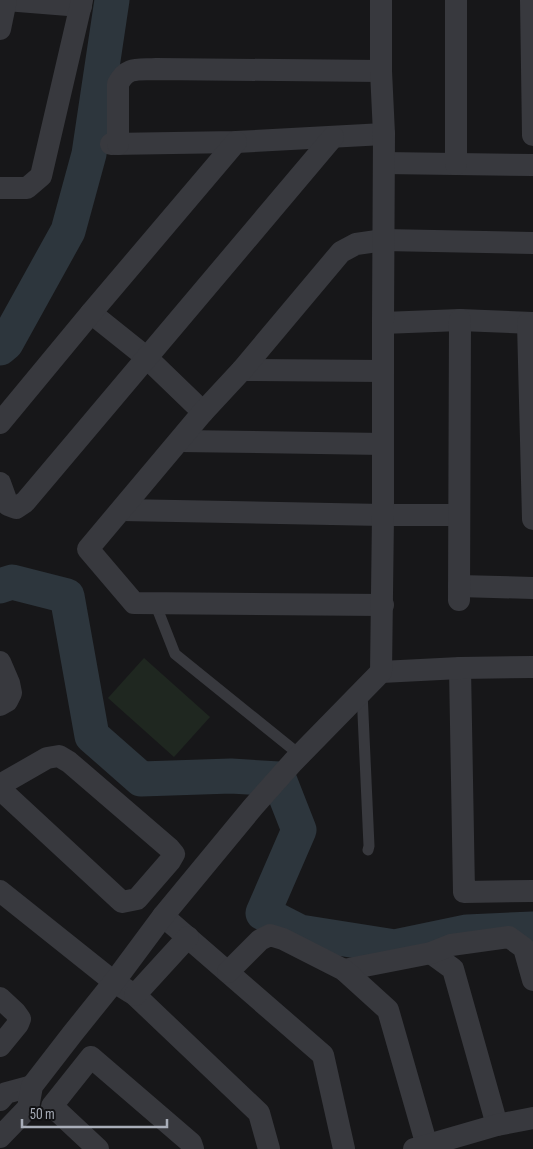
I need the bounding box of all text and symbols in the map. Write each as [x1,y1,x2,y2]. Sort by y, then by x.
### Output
scale bar [22,1096,168,1128]
text: 50 m [30,1105,55,1124]

